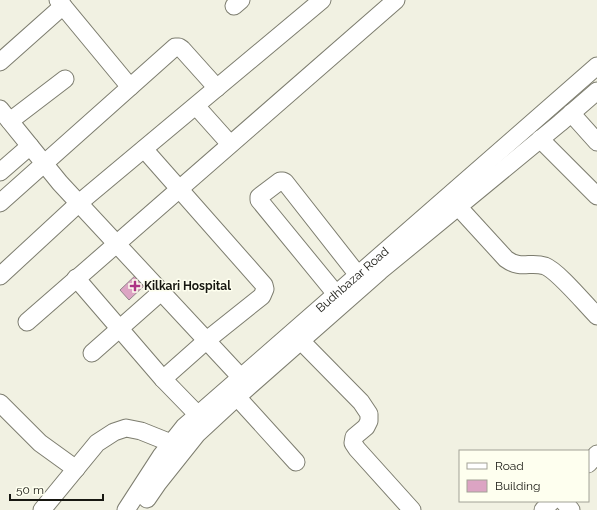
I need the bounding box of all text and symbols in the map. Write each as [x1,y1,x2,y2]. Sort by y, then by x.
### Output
street label: Budhbazar Road [313,244,392,315]
place label: Kilkari Hospital [144,279,231,293]
marker: Kilkari Hospital [129,280,141,292]
legend [459,450,589,502]
text: Road [495,459,524,473]
scale bar [10,476,103,502]
text: Building [495,479,541,493]
text: 50 m [16,483,44,497]

